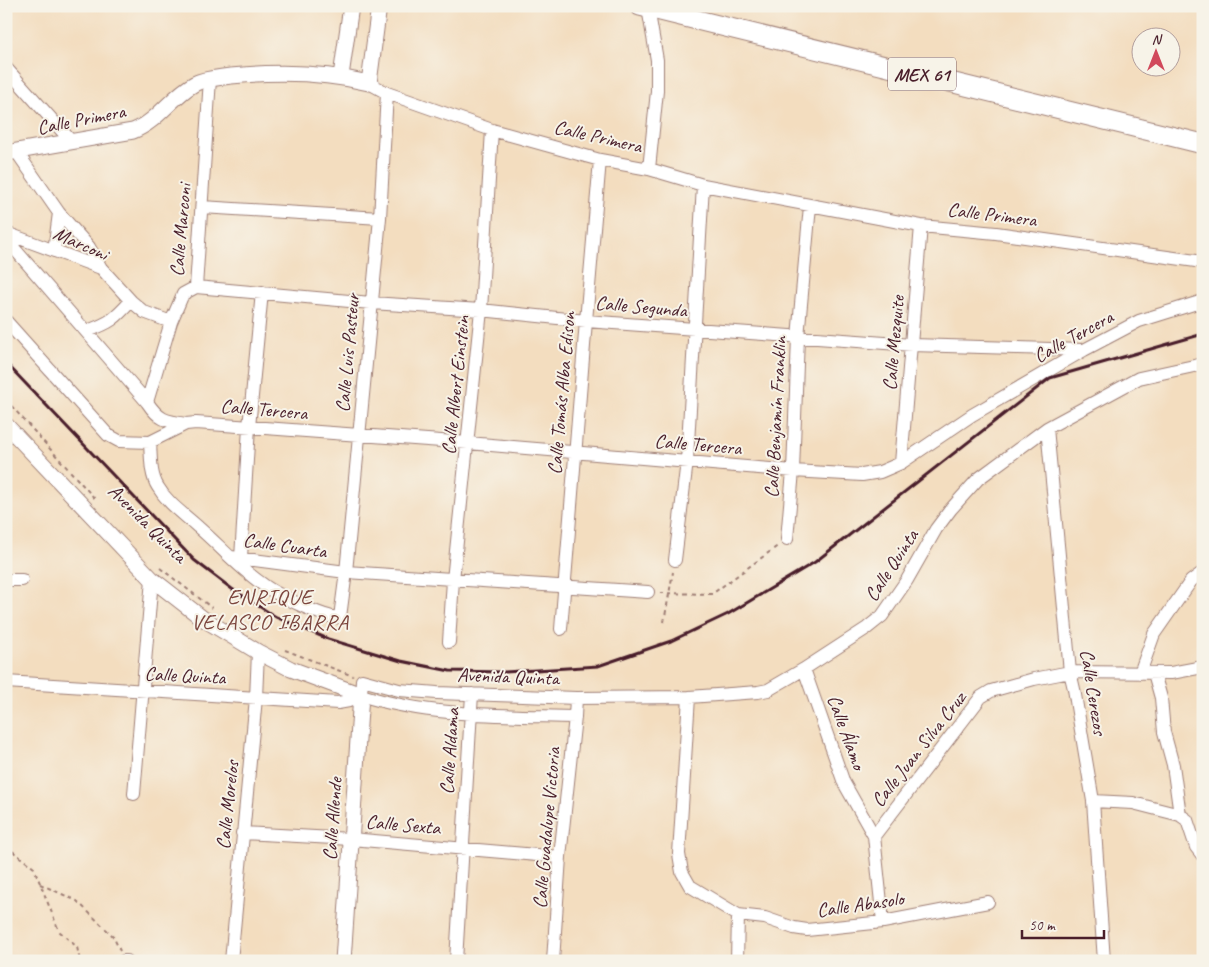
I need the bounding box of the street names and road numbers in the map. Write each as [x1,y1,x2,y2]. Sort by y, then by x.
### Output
road number: MEX 61 [888,58,956,90]
street label: Calle Primera [35,98,129,140]
street label: Calle Primera [552,114,646,159]
street label: Calle Marconi [164,180,197,277]
street label: Calle Primera [946,197,1040,233]
street label: Marconi [50,220,114,267]
street label: Calle Segunda [594,290,690,323]
street label: Calle Luis Pasteur [330,291,365,413]
street label: Calle Mezquite [877,293,910,391]
street label: Calle Tercera [1029,303,1119,368]
street label: Calle Tomás Alba Edison [542,310,581,475]
street label: Calle Albert Einstein [436,313,475,456]
street label: Calle Benjamín Franklin [759,334,792,499]
street label: Calle Tercera [220,393,310,426]
street label: Calle Tercera [654,428,744,461]
street label: Avenida Quinta [103,479,194,569]
street label: Calle Quinta [859,523,925,606]
street label: Calle Cuarta [242,527,330,564]
street label: Calle Cerezos [1074,647,1113,739]
street label: Calle Quinta [144,661,228,690]
street label: Avenida Quinta [457,662,561,691]
street label: Calle Juan Silva Cruz [866,684,973,812]
street label: Calle Álamo [821,691,872,775]
street label: Calle Aldama [434,706,465,795]
street label: Calle Guadalupe Victoria [527,745,566,910]
street label: Calle Morelos [210,757,245,851]
street label: Calle Allende [317,775,348,861]
street label: Calle Sexta [365,809,443,840]
street label: Calle Abasolo [815,886,907,923]

